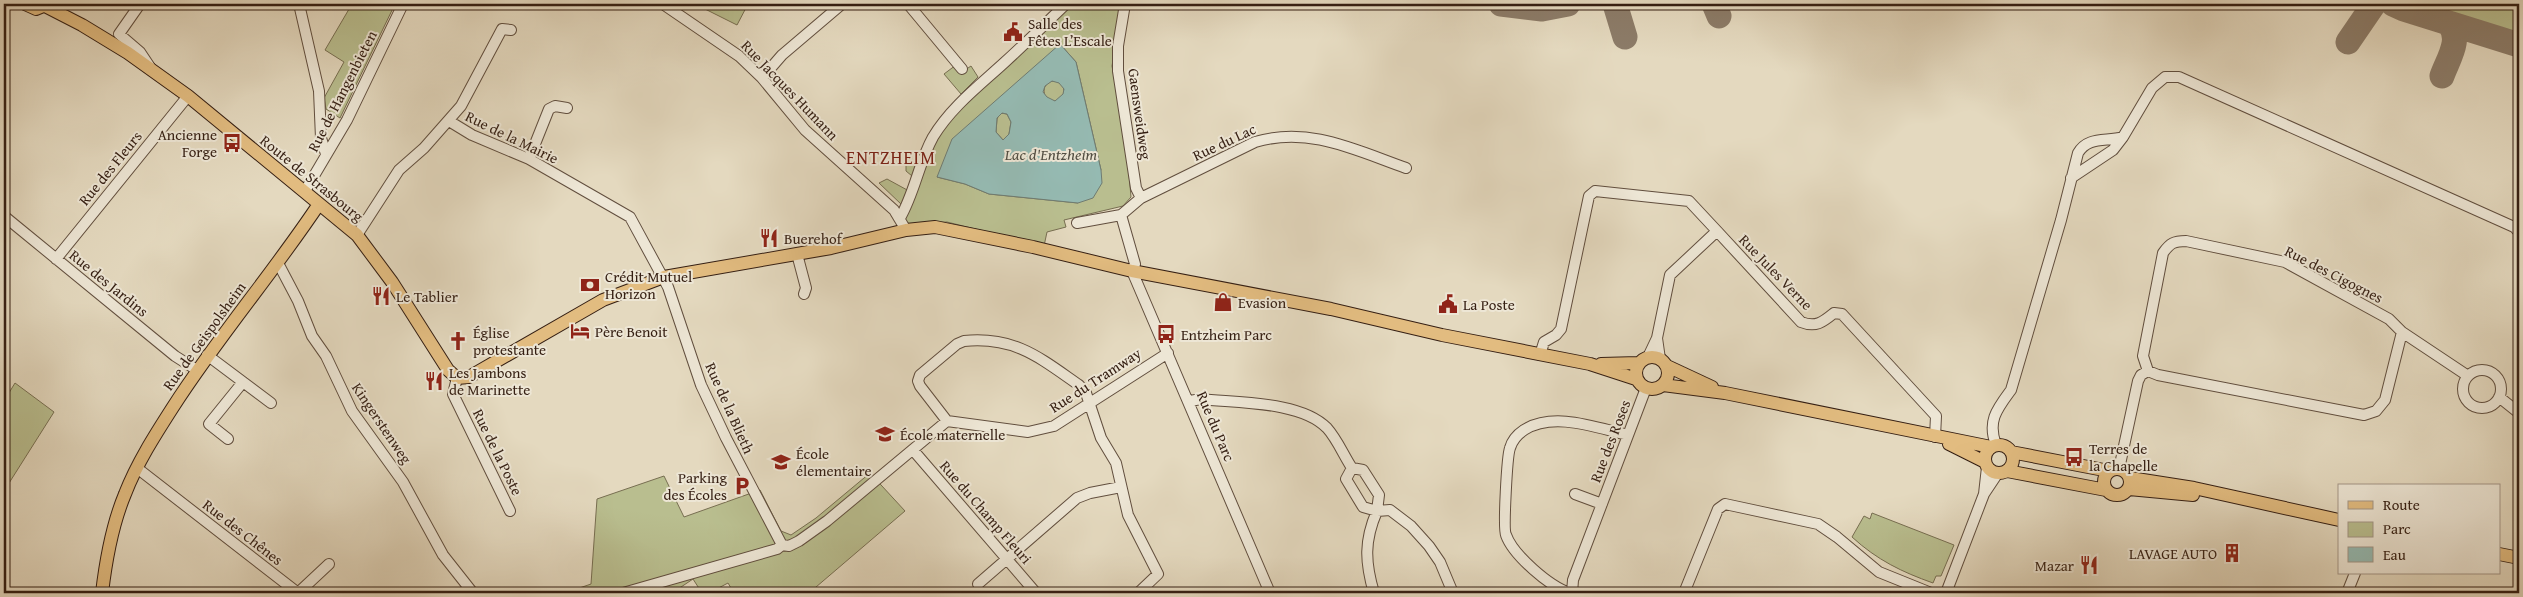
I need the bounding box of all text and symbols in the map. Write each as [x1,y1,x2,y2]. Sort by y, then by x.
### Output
place label: Salle des Fêtes L’Escale [1028,13,1112,51]
public building icon: Salle des Fêtes L’Escale [1002,21,1024,43]
street label: Rue de Hangenbieten [302,26,382,155]
street label: Rue Jacques Humann [737,35,844,145]
street label: Gaensweidweg [1123,67,1157,161]
street label: Rue de la Mairie [462,105,562,169]
street label: Rue du Lac [1189,118,1259,166]
place label: Ancienne Forge [158,124,217,162]
street label: Rue des Fleurs [73,126,147,210]
street label: Route de Strasbourg [256,130,368,227]
bus stop icon: Ancienne Forge [221,132,243,154]
water label: Lac d'Entzheim [1004,142,1098,166]
district label: ENTZHEIM [846,144,936,171]
restaurant icon: Buerehof [758,227,780,249]
place label: Buerehof [784,228,844,249]
street label: Rue Jules Verne [1734,229,1818,315]
street label: Rue des Cigognes [2281,240,2387,308]
street label: Rue des Jardins [65,245,153,321]
place label: Crédit Mutuel Horizon [605,266,692,304]
bank icon: Crédit Mutuel Horizon [579,274,601,296]
street label: Rue de Geispolsheim [157,277,251,394]
restaurant icon: Le Tablier [370,285,392,307]
place label: Le Tablier [396,286,458,307]
shop icon: Evasion [1212,291,1234,313]
place label: Evasion [1238,292,1287,313]
public building icon: La Poste [1437,293,1459,315]
place label: La Poste [1463,294,1515,315]
hotel icon: Père Benoit [569,320,591,342]
place label: Père Benoit [595,321,668,342]
place label: Église protestante [473,322,546,360]
bus stop icon: Entzheim Parc [1155,323,1177,345]
place label: Entzheim Parc [1181,324,1272,345]
church icon: Église protestante [447,330,469,352]
street label: Rue du Tramway [1045,342,1145,417]
street label: Rue de la Blieth [701,359,760,457]
place label: Les Jambons de Marinette [449,362,530,400]
restaurant icon: Les Jambons de Marinette [423,370,445,392]
street label: Kingerstenweg [347,378,417,468]
street label: Rue du Parc [1192,388,1240,465]
street label: Rue des Roses [1585,397,1635,485]
street label: Rue de la Poste [468,405,528,499]
school or university icon: École maternelle [874,423,896,445]
place label: École maternelle [900,424,1005,445]
place label: Terres de la Chapelle [2089,438,2158,476]
place label: École élementaire [796,443,872,481]
bus stop icon: Terres de la Chapelle [2063,446,2085,468]
school or university icon: École élementaire [770,451,792,473]
street label: Rue du Champ Fleuri [935,456,1037,568]
place label: Parking des Écoles [664,467,728,505]
parking icon: Parking des Écoles [731,475,753,497]
legend [2338,484,2500,574]
street label: Rue des Chênes [199,494,287,570]
text: Route [2383,494,2420,515]
text: Parc [2383,518,2411,539]
building icon: LAVAGE AUTO [2221,542,2243,564]
place label: LAVAGE AUTO [2129,543,2217,564]
text: Eau [2383,544,2407,565]
restaurant icon: Mazar [2078,554,2100,576]
place label: Mazar [2035,555,2074,576]

